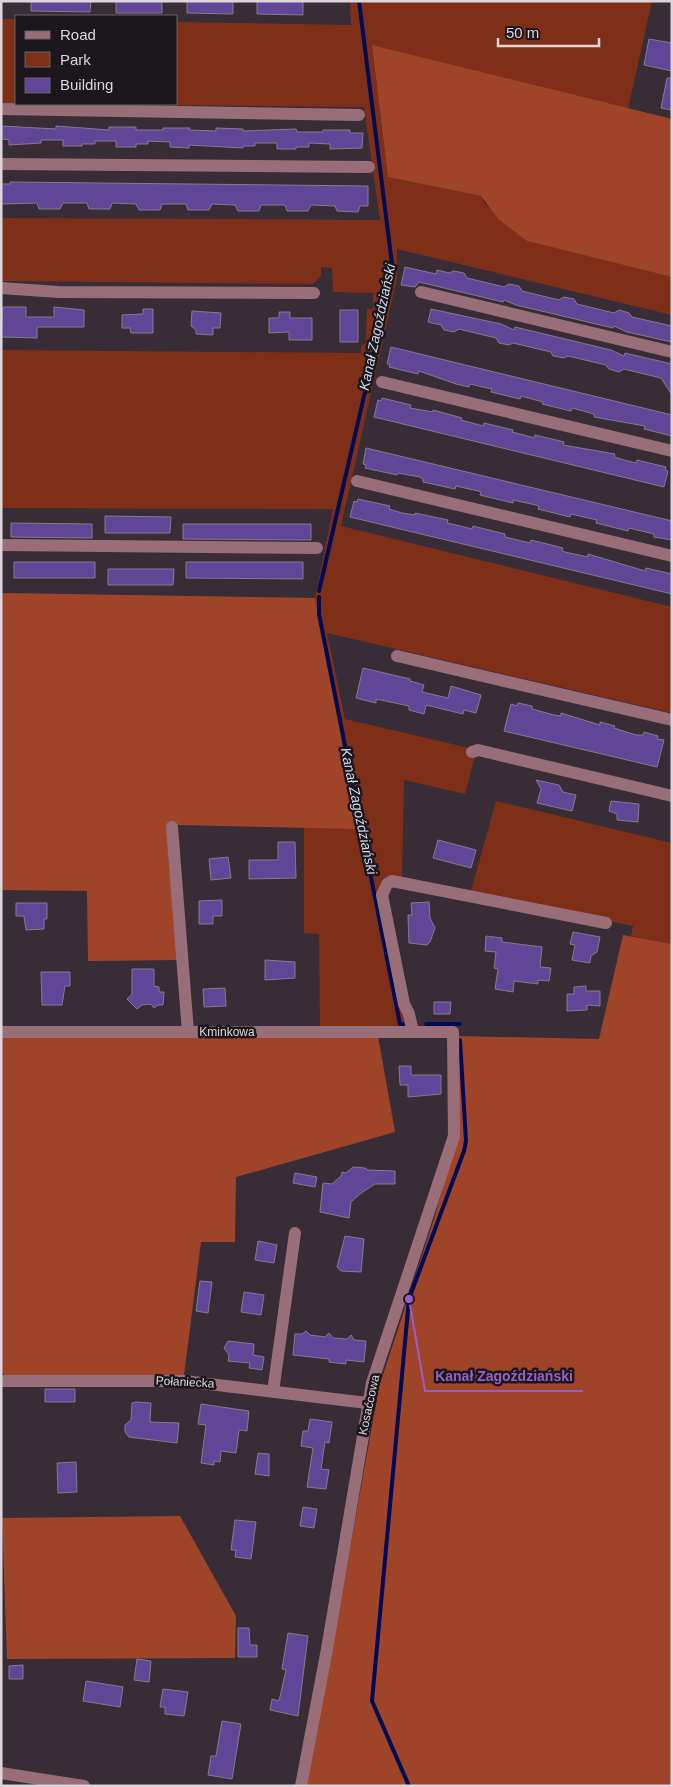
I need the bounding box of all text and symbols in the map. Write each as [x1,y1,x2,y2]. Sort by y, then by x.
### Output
legend [15,15,178,105]
scale bar [498,15,599,47]
text: 50 m [506,24,539,41]
text: Road [60,26,96,43]
text: Park [60,51,91,68]
text: Building [60,76,113,93]
water label: Kanał Zagoździański [356,261,398,392]
water label: Kanał Zagoździański [338,746,380,877]
street label: Kminkowa [199,1025,255,1039]
callout: Kanał Zagoździański [425,1362,583,1391]
text: Kanał Zagoździański [435,1368,573,1384]
street label: Połaniecka [155,1373,215,1391]
street label: Kosaćcowa [356,1373,382,1436]

